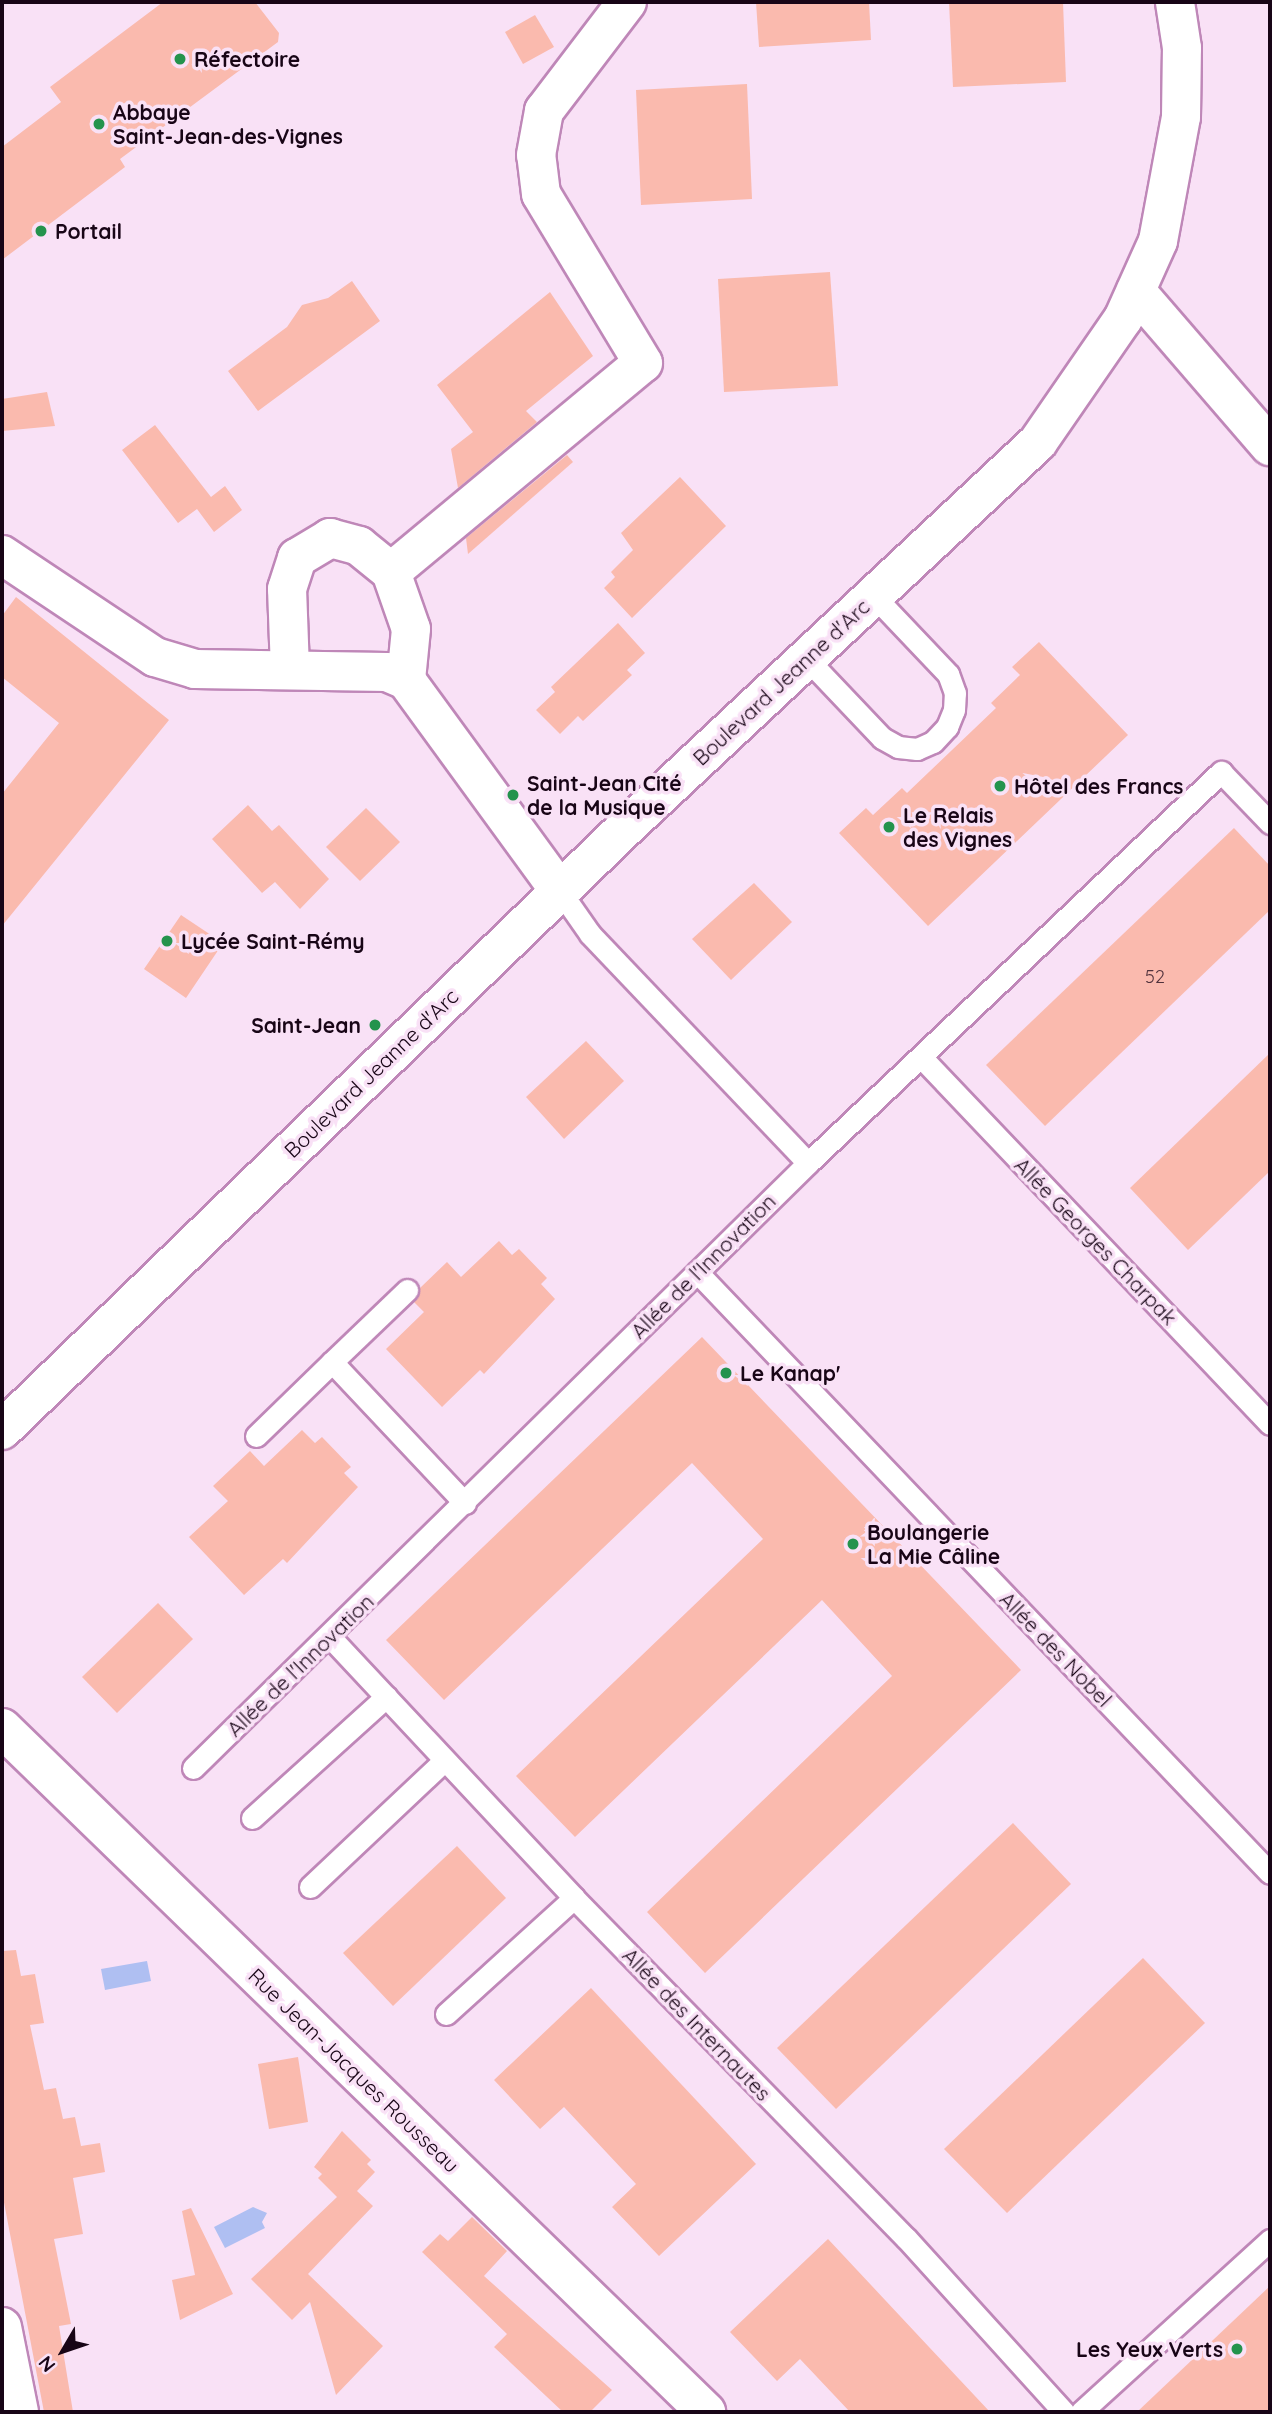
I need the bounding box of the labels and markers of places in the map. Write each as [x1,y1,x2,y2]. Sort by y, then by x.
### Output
place label: Réfectoire [194,46,300,72]
marker: Réfectoire [172,51,188,67]
place label: Abbaye Saint-Jean-des-Vignes [113,99,343,149]
marker: Abbaye Saint-Jean-des-Vignes [91,116,107,132]
place label: Portail [55,218,122,244]
marker: Portail [33,223,49,239]
place label: Saint-Jean Cité de la Musique [527,770,682,820]
place label: Hôtel des Francs [1014,773,1183,799]
marker: Hôtel des Francs [992,778,1008,794]
marker: Saint-Jean Cité de la Musique [505,787,521,803]
place label: Le Relais des Vignes [903,802,1012,852]
marker: Le Relais des Vignes [881,819,897,835]
place label: Lycée Saint-Rémy [181,928,365,954]
marker: Lycée Saint-Rémy [159,933,175,949]
place label: Saint-Jean [251,1012,361,1038]
marker: Saint-Jean [367,1017,383,1033]
place label: Le Kanap' [740,1360,840,1386]
marker: Le Kanap' [718,1365,734,1381]
place label: Boulangerie La Mie Câline [867,1519,1000,1569]
marker: Boulangerie La Mie Câline [845,1536,861,1552]
place label: Les Yeux Verts [1076,2336,1223,2362]
marker: Les Yeux Verts [1229,2341,1245,2357]

